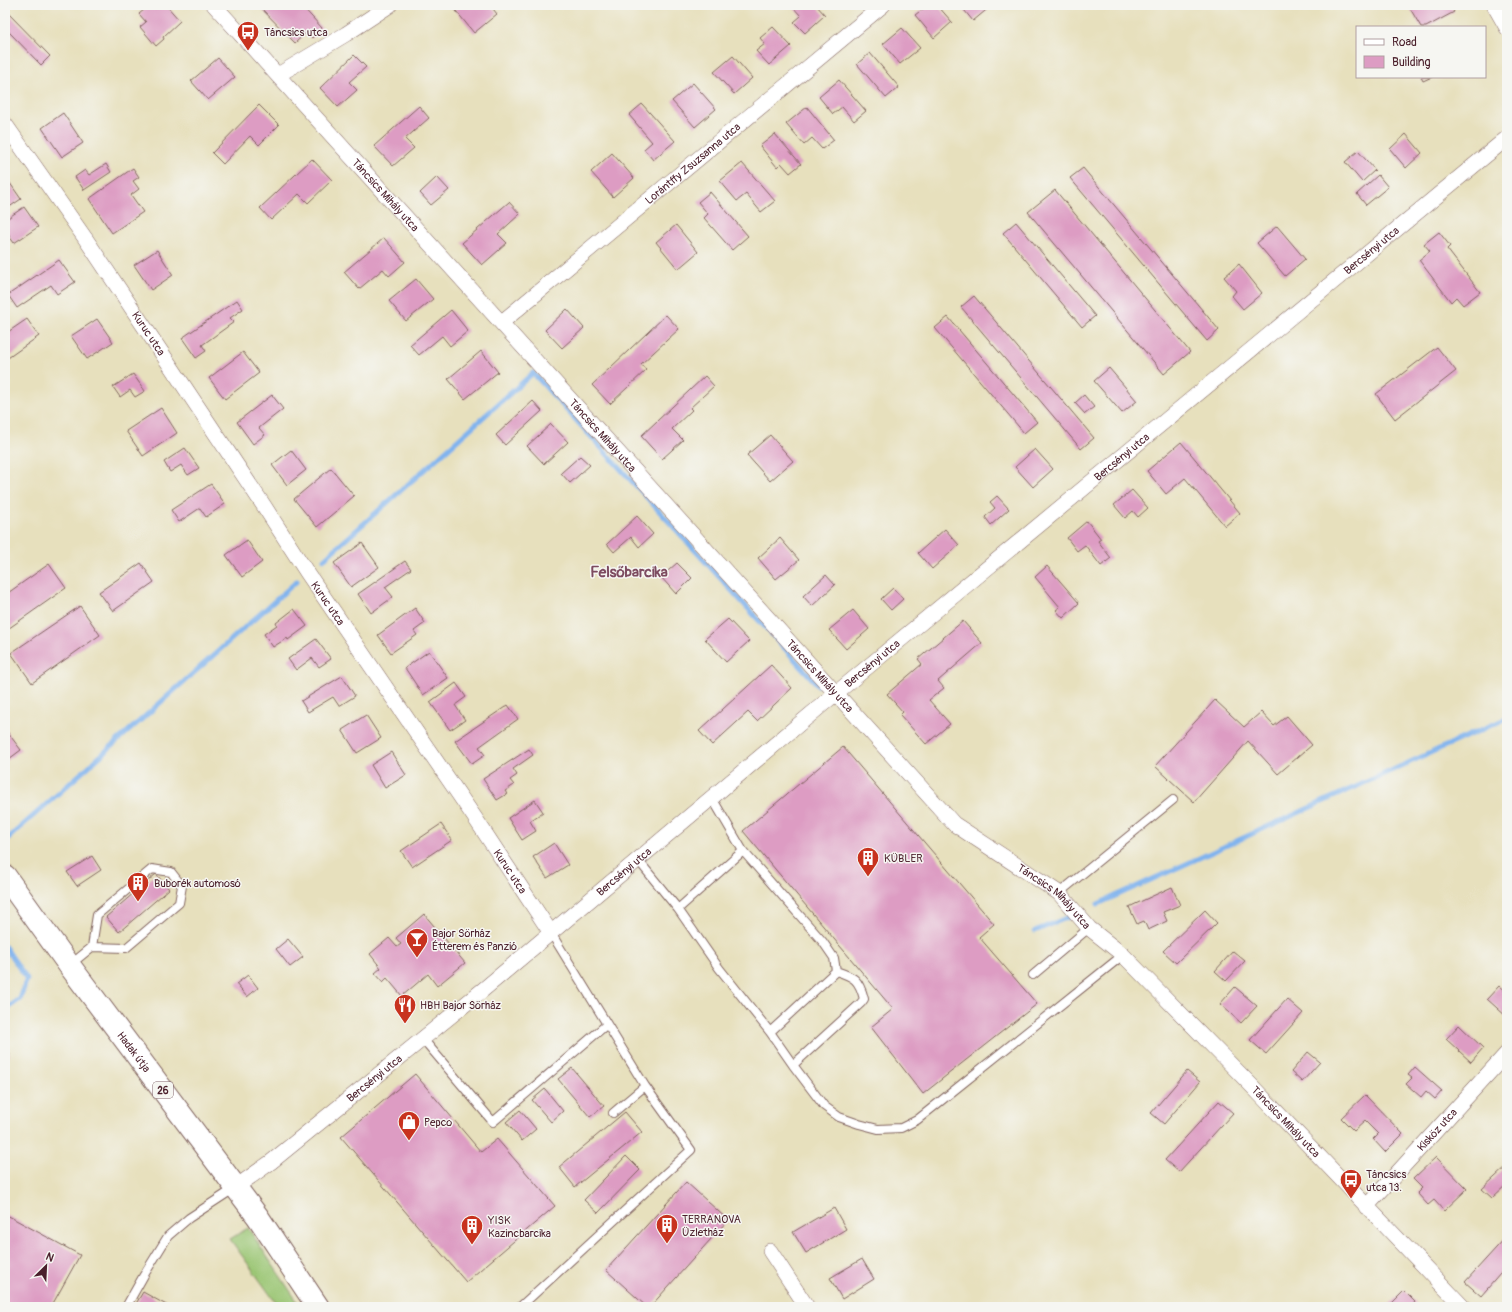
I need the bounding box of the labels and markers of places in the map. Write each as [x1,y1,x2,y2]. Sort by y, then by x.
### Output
bus stop icon: Táncsics utca [235,19,261,52]
place label: Táncsics utca [264,26,328,39]
building icon: KÜBLER [855,845,881,878]
place label: KÜBLER [884,852,923,865]
building icon: Buborék automosó [125,870,151,903]
place label: Buborék automosó [154,877,241,890]
bar icon: Bajor Sörház Étterem és Panzió [404,926,430,959]
place label: Bajor Sörház Étterem és Panzió [432,927,517,953]
restaurant icon: HBH Bajor Sörház [392,992,418,1025]
place label: HBH Bajor Sörház [420,999,501,1012]
shop icon: Pepco [396,1109,422,1142]
place label: Pepco [424,1116,452,1129]
bus stop icon: Táncsics utca 13. [1338,1167,1364,1200]
place label: Táncsics utca 13. [1366,1168,1407,1194]
building icon: TERRANOVA Üzletház [654,1212,680,1245]
building icon: YISK Kazincbarcika [459,1213,485,1246]
place label: TERRANOVA Üzletház [682,1213,741,1239]
place label: YISK Kazincbarcika [487,1214,551,1240]

